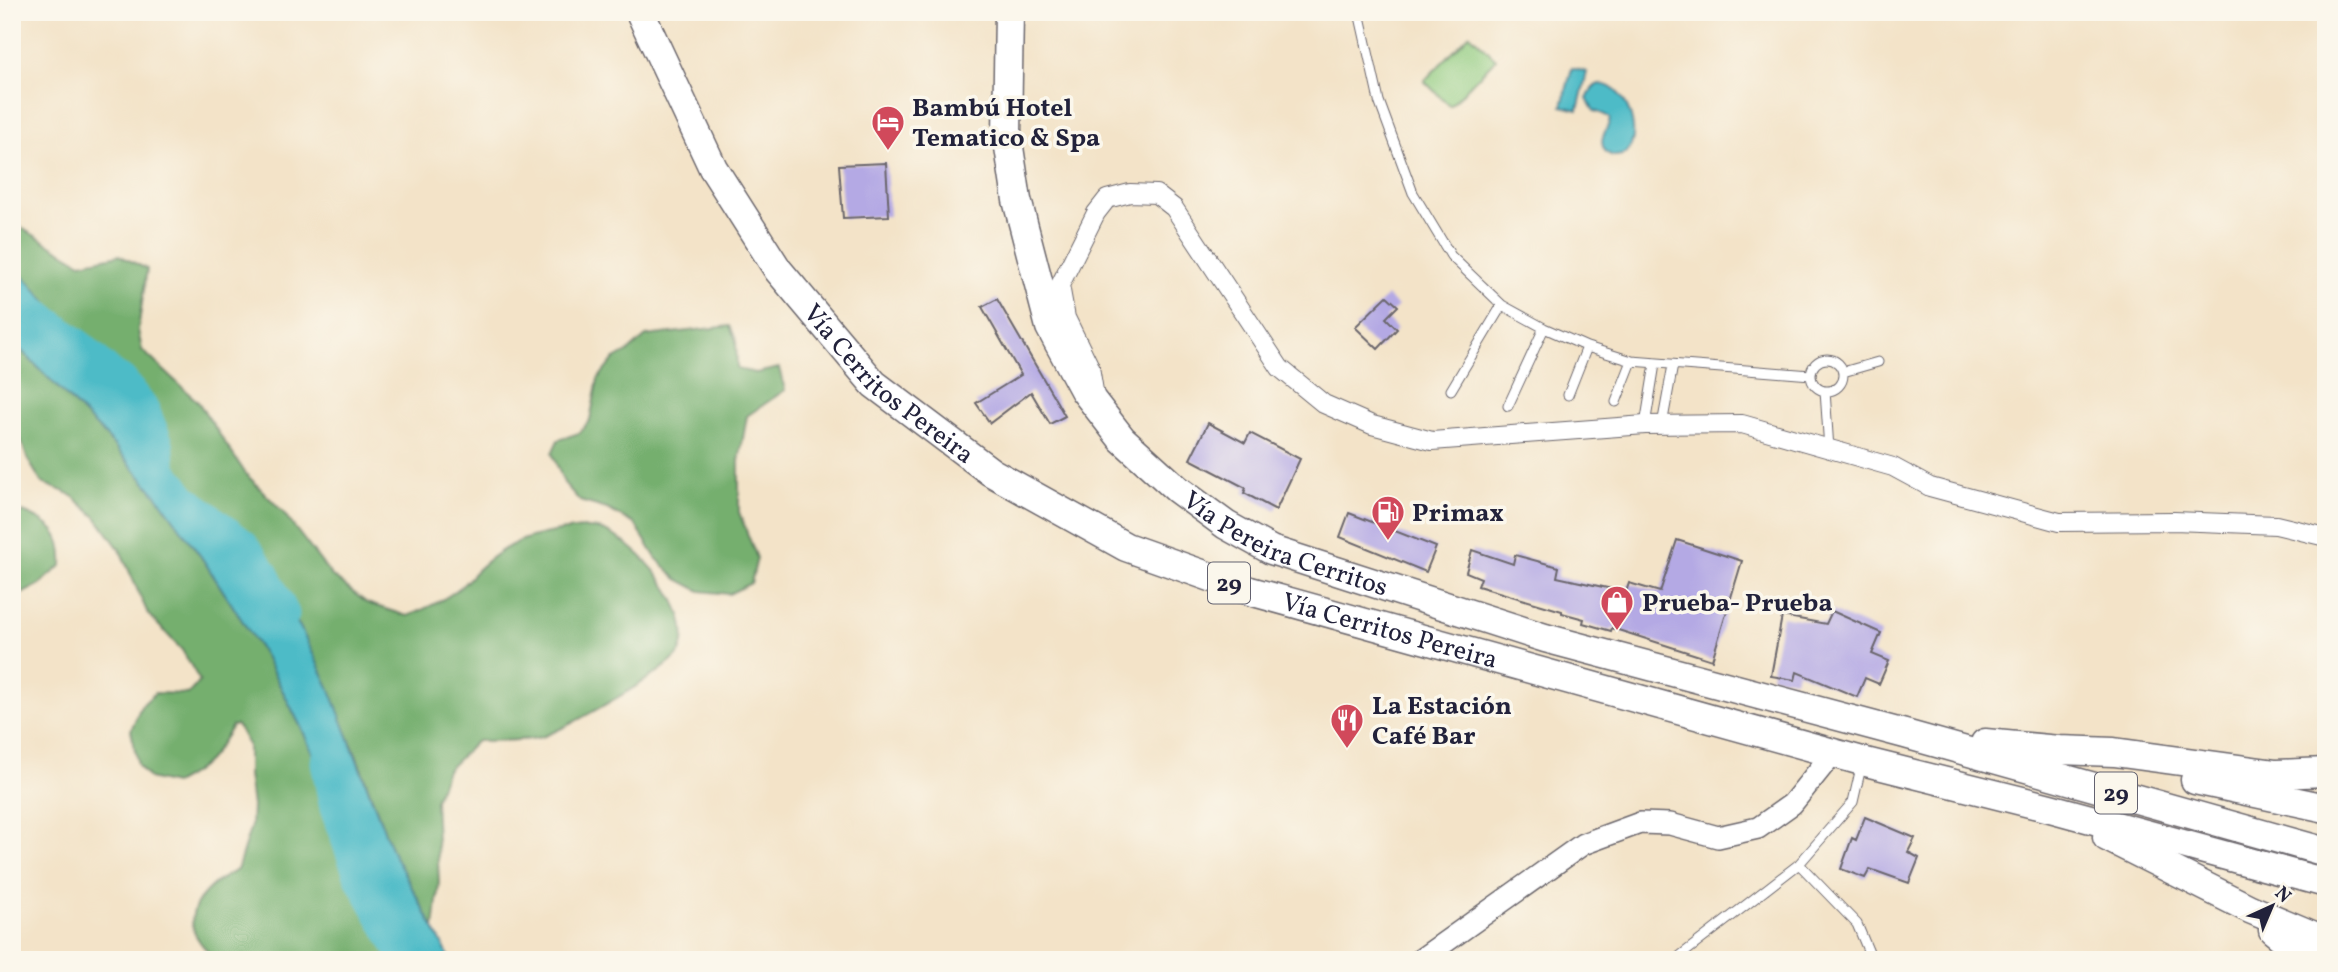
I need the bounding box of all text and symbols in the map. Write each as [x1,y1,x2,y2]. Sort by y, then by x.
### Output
place label: Bambú Hotel Tematico & Spa [912,91,1100,157]
hotel icon: Bambú Hotel Tematico & Spa [869,103,907,152]
street label: Vía Cerritos Pereira [794,297,981,473]
street label: Vía Pereira Cerritos [1175,483,1392,606]
fuel station icon: Primax [1369,493,1407,542]
place label: Primax [1412,496,1504,532]
road number: 29 [1208,562,1250,604]
shop icon: Prueba- Prueba [1598,583,1636,632]
street label: Vía Cerritos Pereira [1278,585,1501,679]
place label: Prueba- Prueba [1642,586,1833,622]
place label: La Estación Café Bar [1372,689,1512,755]
restaurant icon: La Estación Café Bar [1328,701,1366,750]
road number: 29 [2095,772,2137,814]
north arrow [2236,870,2306,940]
text: N [2268,881,2297,909]

